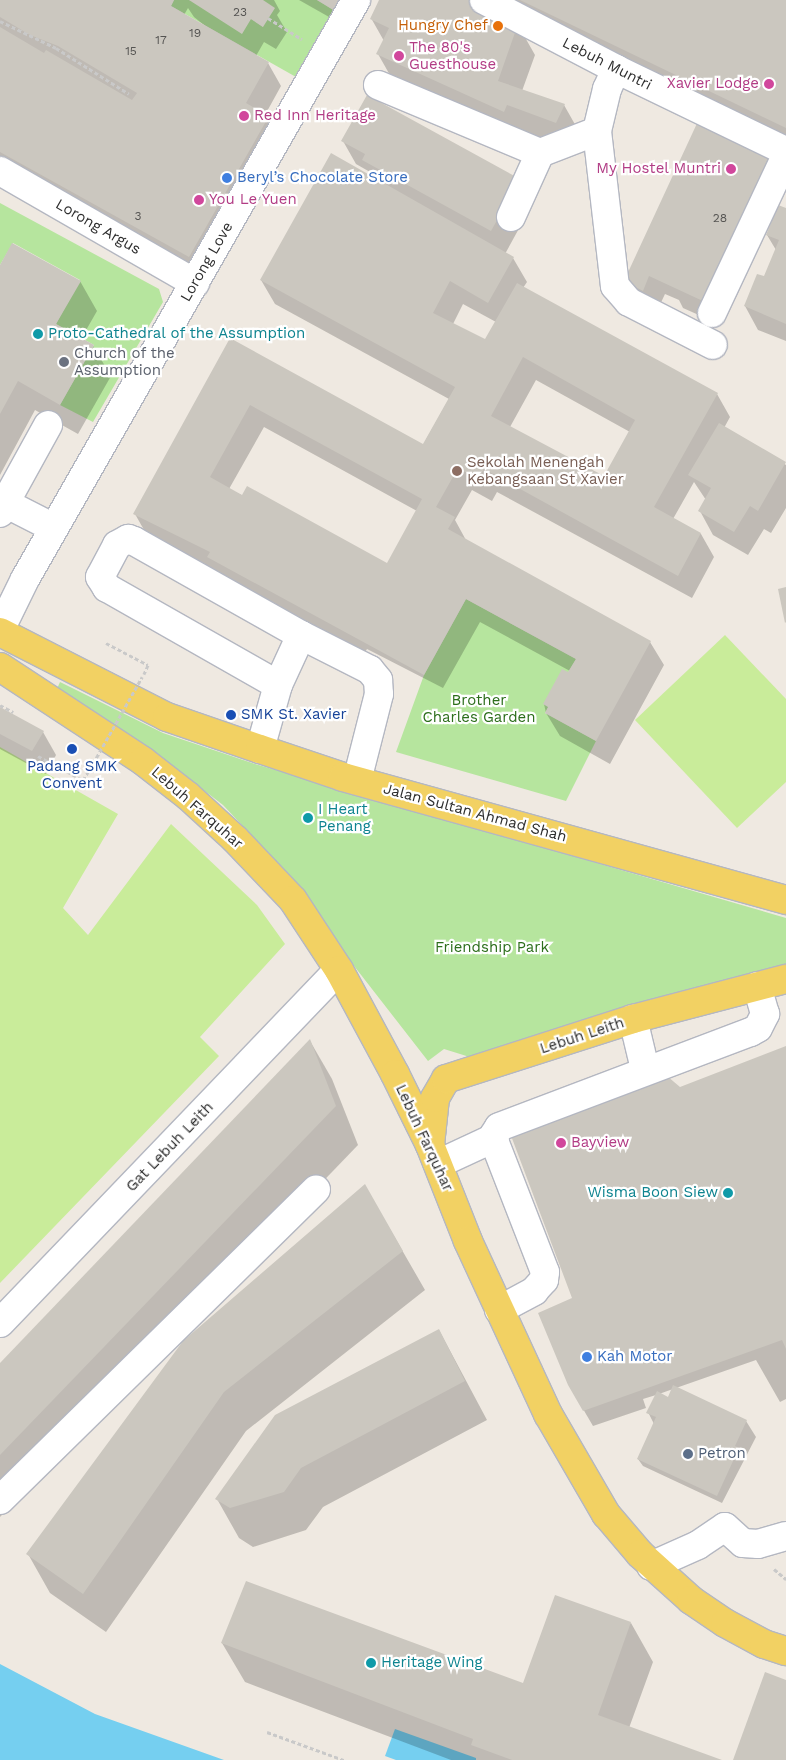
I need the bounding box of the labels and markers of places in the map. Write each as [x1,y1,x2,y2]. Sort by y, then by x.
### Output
place label: Hungry Chef [398,17,488,35]
marker: Hungry Chef [492,20,504,32]
place label: The 80's Guesthouse [409,38,496,73]
marker: The 80's Guesthouse [393,50,405,62]
place label: Xavier Lodge [666,75,759,93]
marker: Xavier Lodge [763,78,775,90]
place label: Red Inn Heritage [254,107,376,125]
marker: Red Inn Heritage [238,110,250,122]
place label: My Hostel Muntri [595,160,721,178]
marker: My Hostel Muntri [725,163,737,175]
place label: Beryl’s Chocolate Store [237,169,408,187]
marker: Beryl’s Chocolate Store [221,172,233,184]
place label: You Le Yuen [209,191,297,209]
marker: You Le Yuen [193,194,205,206]
place label: Proto-Cathedral of the Assumption [48,325,307,343]
marker: Proto-Cathedral of the Assumption [32,328,44,340]
place label: Church of the Assumption [74,344,176,379]
marker: Church of the Assumption [58,356,70,368]
place label: Sekolah Menengah Kebangsaan St Xavier [467,453,624,488]
marker: Sekolah Menengah Kebangsaan St Xavier [451,465,463,477]
place label: SMK St. Xavier [241,706,347,724]
marker: SMK St. Xavier [225,709,237,721]
marker: Padang SMK Convent [66,743,78,755]
place label: Padang SMK Convent [27,757,117,792]
place label: I Heart Penang [318,800,371,835]
marker: I Heart Penang [302,812,314,824]
place label: Bayview [571,1134,629,1152]
marker: Bayview [555,1137,567,1149]
place label: Wisma Boon Siew [587,1184,718,1202]
marker: Wisma Boon Siew [722,1187,734,1199]
place label: Kah Motor [597,1348,672,1366]
marker: Kah Motor [581,1351,593,1363]
place label: Petron [698,1445,746,1463]
marker: Petron [682,1448,694,1460]
place label: Heritage Wing [381,1654,483,1672]
marker: Heritage Wing [365,1657,377,1669]

